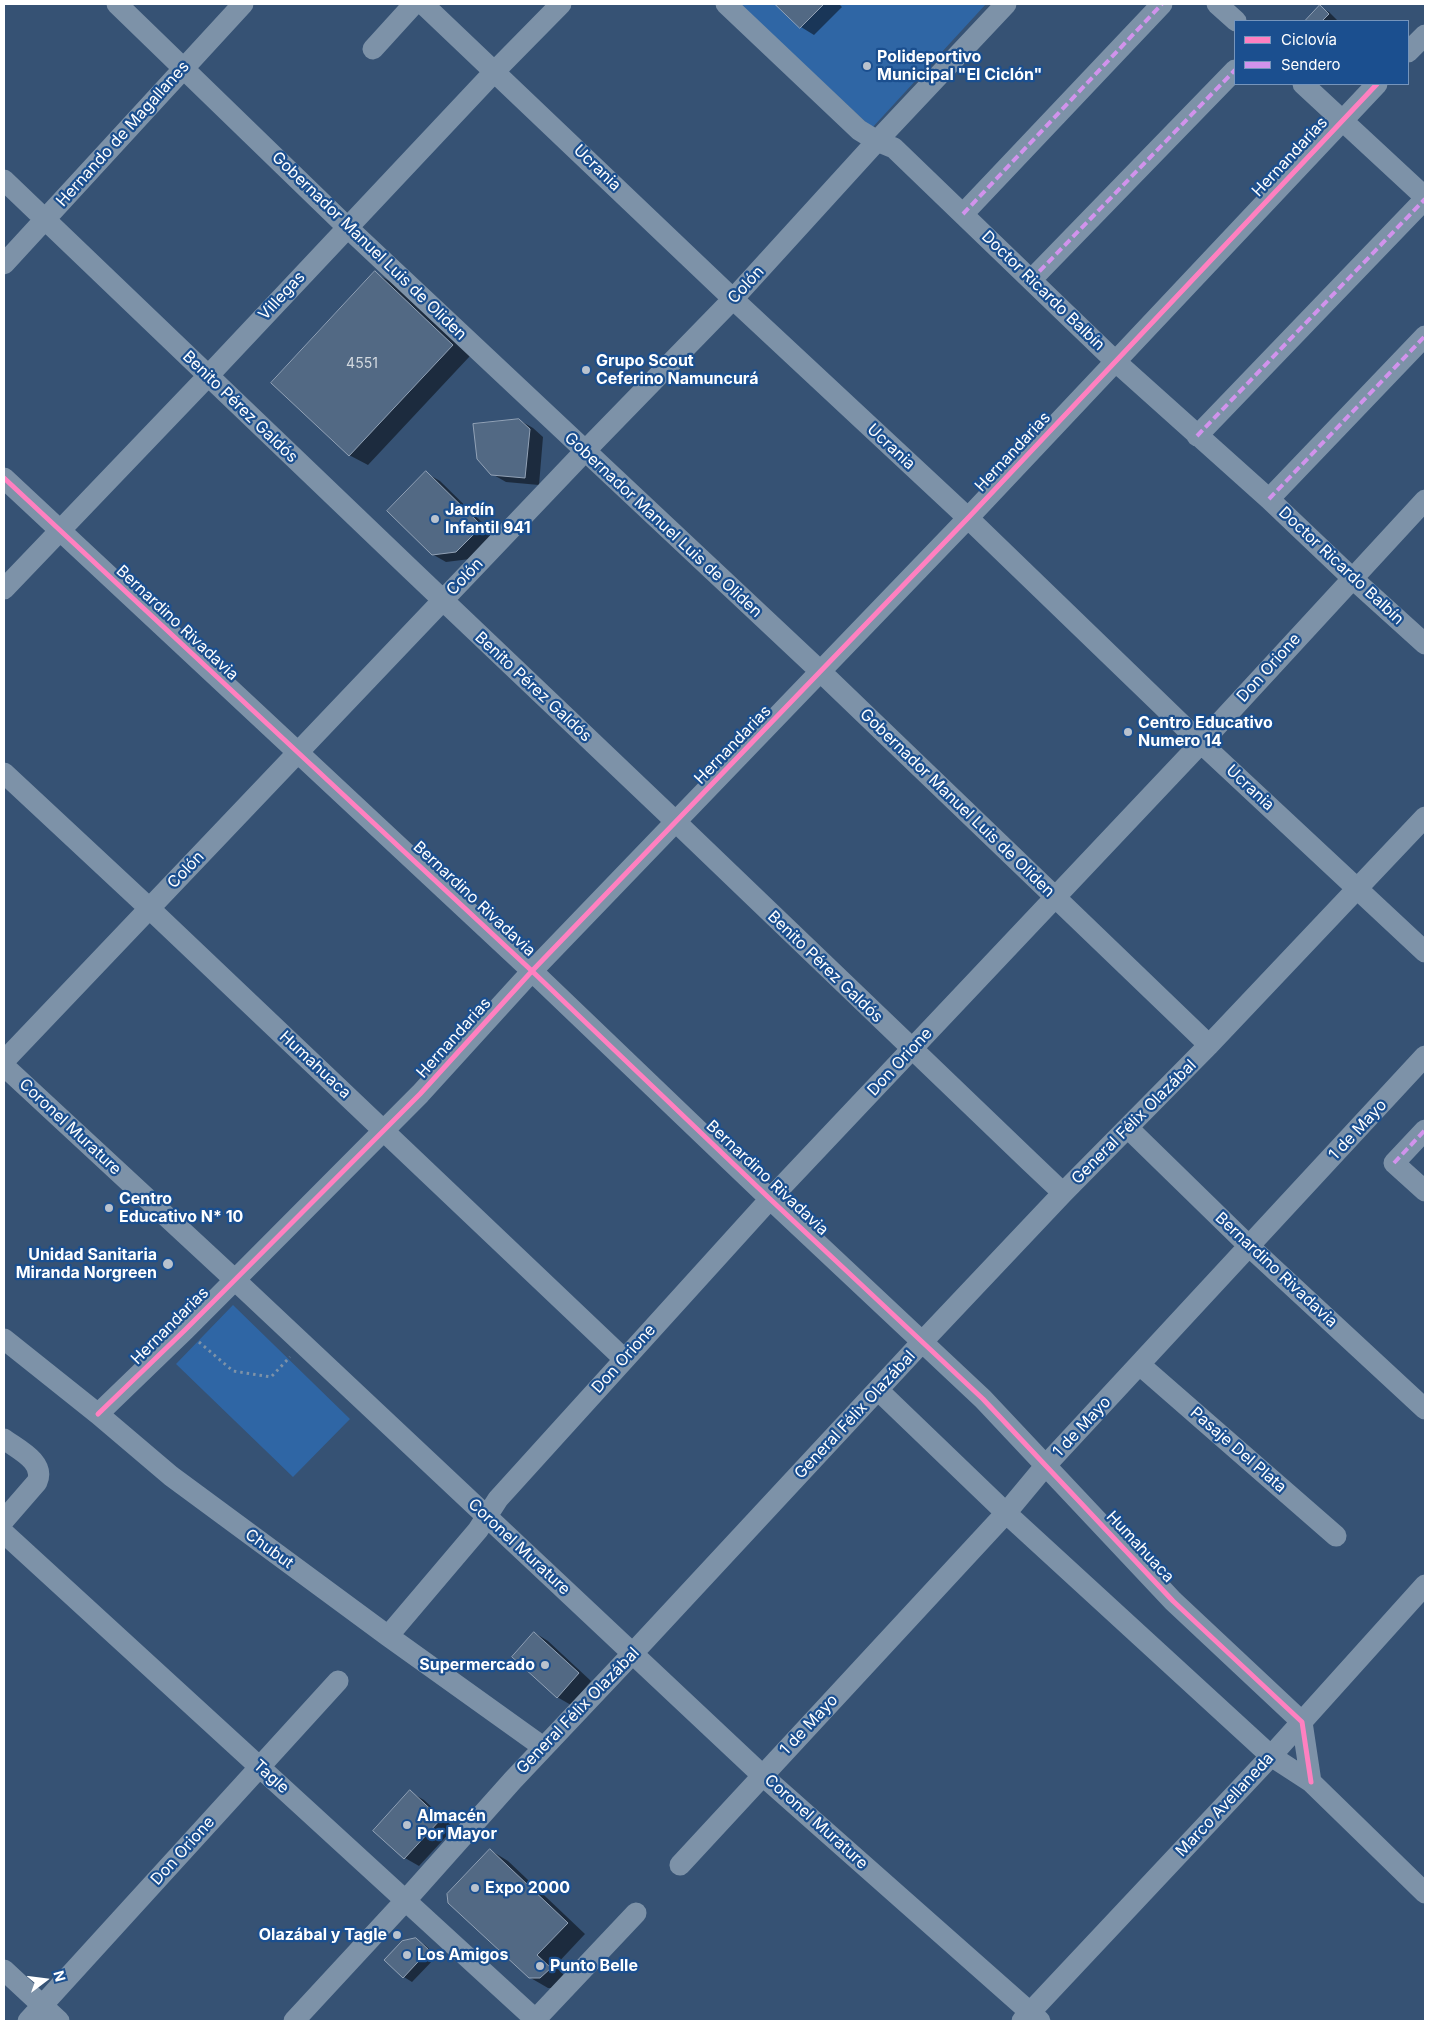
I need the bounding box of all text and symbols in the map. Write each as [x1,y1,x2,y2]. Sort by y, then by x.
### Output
legend [1234,20,1409,85]
text: Ciclovía [1281,30,1337,49]
place label: Polideportivo Municipal "El Ciclón" [877,47,1042,85]
text: Sendero [1281,55,1341,74]
street label: Hernando de Magallanes [53,57,193,211]
marker: Polideportivo Municipal "El Ciclón" [861,60,873,72]
street label: Hernandarias [1248,113,1332,201]
street label: Ucrania [569,141,625,195]
street label: Gobernador Manuel Luis de Oliden [268,148,470,344]
street label: Doctor Ricardo Balbín [977,227,1109,355]
street label: Colón [724,262,768,308]
street label: Villegas [255,268,309,324]
street label: Benito Pérez Galdós [178,347,302,467]
place label: Grupo Scout Ceferino Namuncurá [596,351,758,389]
house number: 4551 [346,356,378,372]
marker: Grupo Scout Ceferino Namuncurá [580,364,592,376]
street label: Hernandarias [971,408,1055,496]
street label: Ucrania [863,420,919,474]
street label: Gobernador Manuel Luis de Oliden [560,428,766,622]
place label: Jardín Infantil 941 [445,500,531,538]
street label: Doctor Ricardo Balbín [1274,503,1408,629]
marker: Jardín Infantil 941 [429,513,441,525]
street label: Colón [443,554,487,600]
street label: Bernardino Rivadavia [112,561,242,685]
street label: Benito Pérez Galdós [471,628,595,746]
street label: Don Orione [1233,630,1305,706]
street label: Hernandarias [691,702,775,788]
street label: Gobernador Manuel Luis de Oliden [856,705,1058,901]
place label: Centro Educativo Numero 14 [1138,713,1273,751]
marker: Centro Educativo Numero 14 [1122,726,1134,738]
street label: Ucrania [1222,761,1278,815]
street label: Bernardino Rivadavia [409,837,539,961]
street label: Colón [164,847,208,893]
street label: Benito Pérez Galdós [763,907,887,1027]
street label: Hernandarias [413,994,495,1082]
street label: Don Orione [864,1024,936,1100]
street label: Humahuaca [275,1027,355,1103]
street label: General Félix Olazábal [1068,1056,1200,1188]
street label: Coronel Murature [15,1075,125,1179]
street label: 1 de Mayo [1325,1096,1391,1164]
street label: Bernardino Rivadavia [702,1116,832,1240]
place label: Centro Educativo N* 10 [119,1189,243,1227]
marker: Centro Educativo N* 10 [103,1202,115,1214]
street label: Bernardino Rivadavia [1211,1208,1341,1332]
place label: Unidad Sanitaria Miranda Norgreen [16,1245,157,1283]
marker: Unidad Sanitaria Miranda Norgreen [161,1257,175,1271]
street label: Hernandarias [127,1283,213,1369]
street label: Don Orione [588,1321,660,1397]
street label: General Félix Olazábal [791,1347,919,1483]
street label: 1 de Mayo [1049,1393,1115,1461]
street label: Pasaje Del Plata [1186,1403,1290,1497]
street label: Coronel Murature [464,1495,574,1599]
street label: Humahuaca [1102,1507,1178,1587]
street label: Chubut [241,1525,297,1573]
street label: General Félix Olazábal [513,1644,643,1778]
place label: Supermercado [419,1655,535,1675]
marker: Supermercado [539,1659,551,1671]
street label: 1 de Mayo [776,1691,842,1759]
street label: Marco Avellaneda [1172,1749,1278,1861]
street label: Tagle [249,1756,293,1798]
street label: Coronel Murature [760,1771,872,1873]
place label: Almacén Por Mayor [417,1806,497,1844]
street label: Don Orione [147,1813,219,1889]
marker: Almacén Por Mayor [401,1819,413,1831]
place label: Expo 2000 [485,1878,570,1898]
marker: Expo 2000 [469,1882,481,1894]
place label: Olazábal y Tagle [259,1925,387,1945]
marker: Olazábal y Tagle [391,1929,403,1941]
place label: Los Amigos [417,1945,508,1965]
marker: Los Amigos [401,1949,413,1961]
north arrow [20,1955,70,2005]
place label: Punto Belle [550,1956,638,1976]
marker: Punto Belle [534,1960,546,1972]
text: N [50,1969,70,1983]

